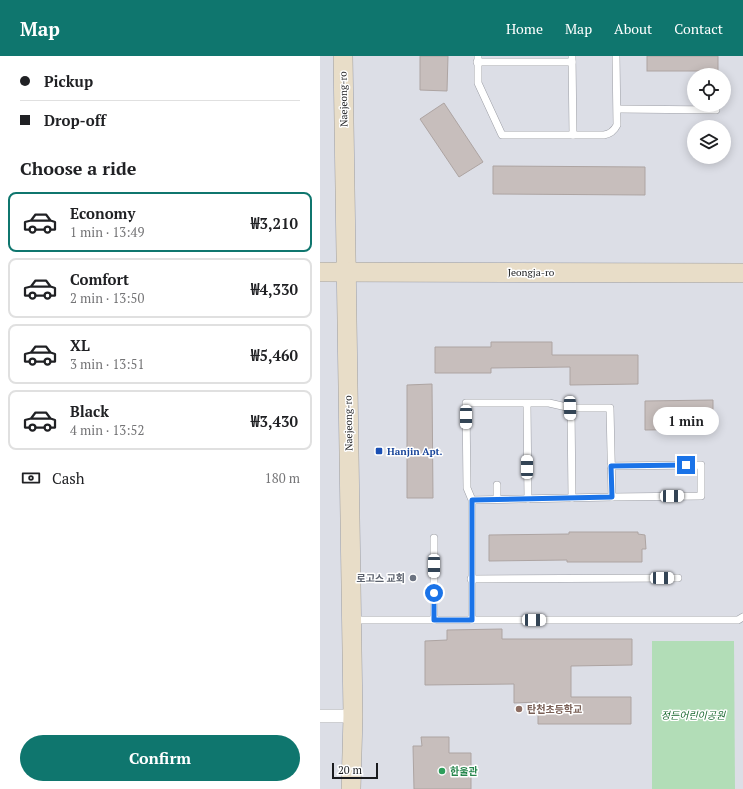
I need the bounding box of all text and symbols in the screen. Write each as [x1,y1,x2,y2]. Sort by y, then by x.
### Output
text: Map [20,16,60,41]
text: Home [506,19,543,38]
text: Map [565,19,592,38]
text: About [614,19,652,38]
text: Contact [674,19,723,38]
map controls [687,68,731,164]
button: locate [687,68,731,112]
text: Pickup [44,71,93,91]
street label: Naejeong-ro [337,71,350,127]
text: Drop-off [44,110,106,130]
button: layers [687,120,731,164]
text: Choose a ride [20,156,136,180]
text: Economy [70,203,135,223]
icon: car [22,204,58,240]
text: ₩3,210 [251,213,298,233]
text: 1 min · 13:49 [70,223,144,241]
street label: Jeongja-ro [508,266,555,279]
text: Comfort [70,269,129,289]
icon: car [22,270,58,306]
text: ₩4,330 [251,279,298,299]
text: 2 min · 13:50 [70,289,144,307]
text: XL [70,335,90,355]
icon: car [22,336,58,372]
text: ₩5,460 [251,345,298,365]
text: 3 min · 13:51 [70,355,144,373]
street label: Naejeong-ro [342,395,355,451]
car [564,396,576,420]
text: Black [70,401,109,421]
icon: car [22,402,58,438]
car [460,405,472,429]
callout: 1 min [653,407,719,435]
text: ₩3,430 [251,411,298,431]
text: 1 min [668,412,704,430]
text: 4 min · 13:52 [70,421,144,439]
place label: Hanjin Apt. [387,445,443,458]
marker: Hanjin Apt. [374,446,384,456]
car [521,455,533,479]
route end [677,456,695,474]
icon: cash [20,467,42,489]
text: Cash [52,468,85,488]
text: 180 m [265,469,300,487]
car [660,490,684,502]
car [428,554,440,578]
place label: 로고스 교회 [356,572,405,585]
car [650,572,674,584]
marker: 로고스 교회 [408,573,418,583]
route start [425,584,443,602]
car [522,614,546,626]
place label: 탄천초등학교 [527,703,582,716]
marker: 탄천초등학교 [514,704,524,714]
park label: 정든어린이공원 [661,709,726,722]
button: Confirm [20,735,300,781]
scale bar [332,761,378,780]
text: 20 m [338,763,362,777]
place label: 한울관 [450,765,478,778]
marker: 한울관 [437,766,447,776]

